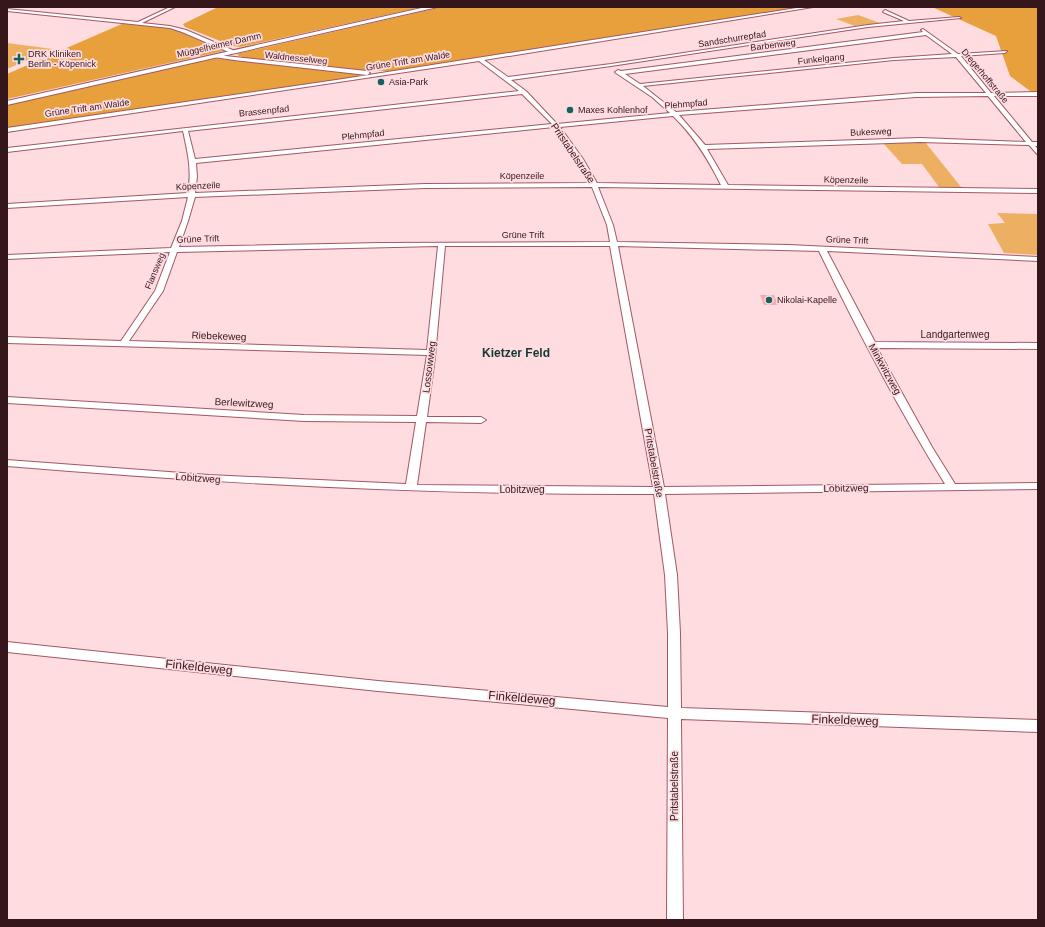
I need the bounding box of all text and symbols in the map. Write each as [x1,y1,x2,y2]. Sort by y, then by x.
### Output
street label: Sandschurrepfad [697,29,767,49]
street label: Müggelheimer Damm [176,30,262,60]
street label: Barbenweg [750,37,796,53]
street label: Dregerhoffstraße [959,47,1011,105]
place label: DRK Kliniken Berlin - Köpenick [28,49,97,69]
street label: Grüne Trift am Walde [365,49,451,73]
street label: Waldnesselweg [264,50,328,66]
street label: Funkelgang [797,52,845,66]
marker: DRK Kliniken Berlin - Köpenick [13,53,25,65]
marker: Asia-Park [376,77,386,87]
place label: Asia-Park [389,77,429,87]
street label: Grüne Trift am Walde [44,97,130,119]
street label: Plehmpfad [664,97,708,111]
street label: Brassenpfad [238,103,290,119]
marker: Maxes Kohlenhof [565,105,575,115]
place label: Maxes Kohlenhof [578,105,648,115]
street label: Pritstabelstraße [549,121,597,185]
street label: Bukesweg [850,126,892,138]
street label: Plehmpfad [341,128,385,142]
street label: Köpenzeile [500,171,544,181]
street label: Köpenzeile [824,175,868,185]
street label: Köpenzeile [175,180,221,192]
street label: Grüne Trift [502,230,545,240]
street label: Grüne Trift [177,233,220,245]
street label: Grüne Trift [826,234,869,246]
street label: Flansweg [143,251,167,291]
marker: Nikolai-Kapelle [764,295,774,305]
place label: Nikolai-Kapelle [777,295,837,305]
street label: Landgartenweg [921,329,989,340]
street label: Riebekeweg [191,330,247,342]
street label: Lossowweg [420,340,438,394]
street label: Minkwitzweg [866,342,904,396]
district label: Kietzer Feld [482,346,550,360]
street label: Berlewitzweg [214,396,274,410]
street label: Pritstabelstraße [643,428,666,499]
street label: Lobitzweg [175,471,221,485]
street label: Lobitzweg [823,482,869,494]
street label: Lobitzweg [499,484,545,495]
street label: Finkeldeweg [165,657,233,677]
street label: Finkeldeweg [488,688,556,708]
street label: Finkeldeweg [811,712,879,728]
street label: Pritstabelstraße [669,751,680,821]

